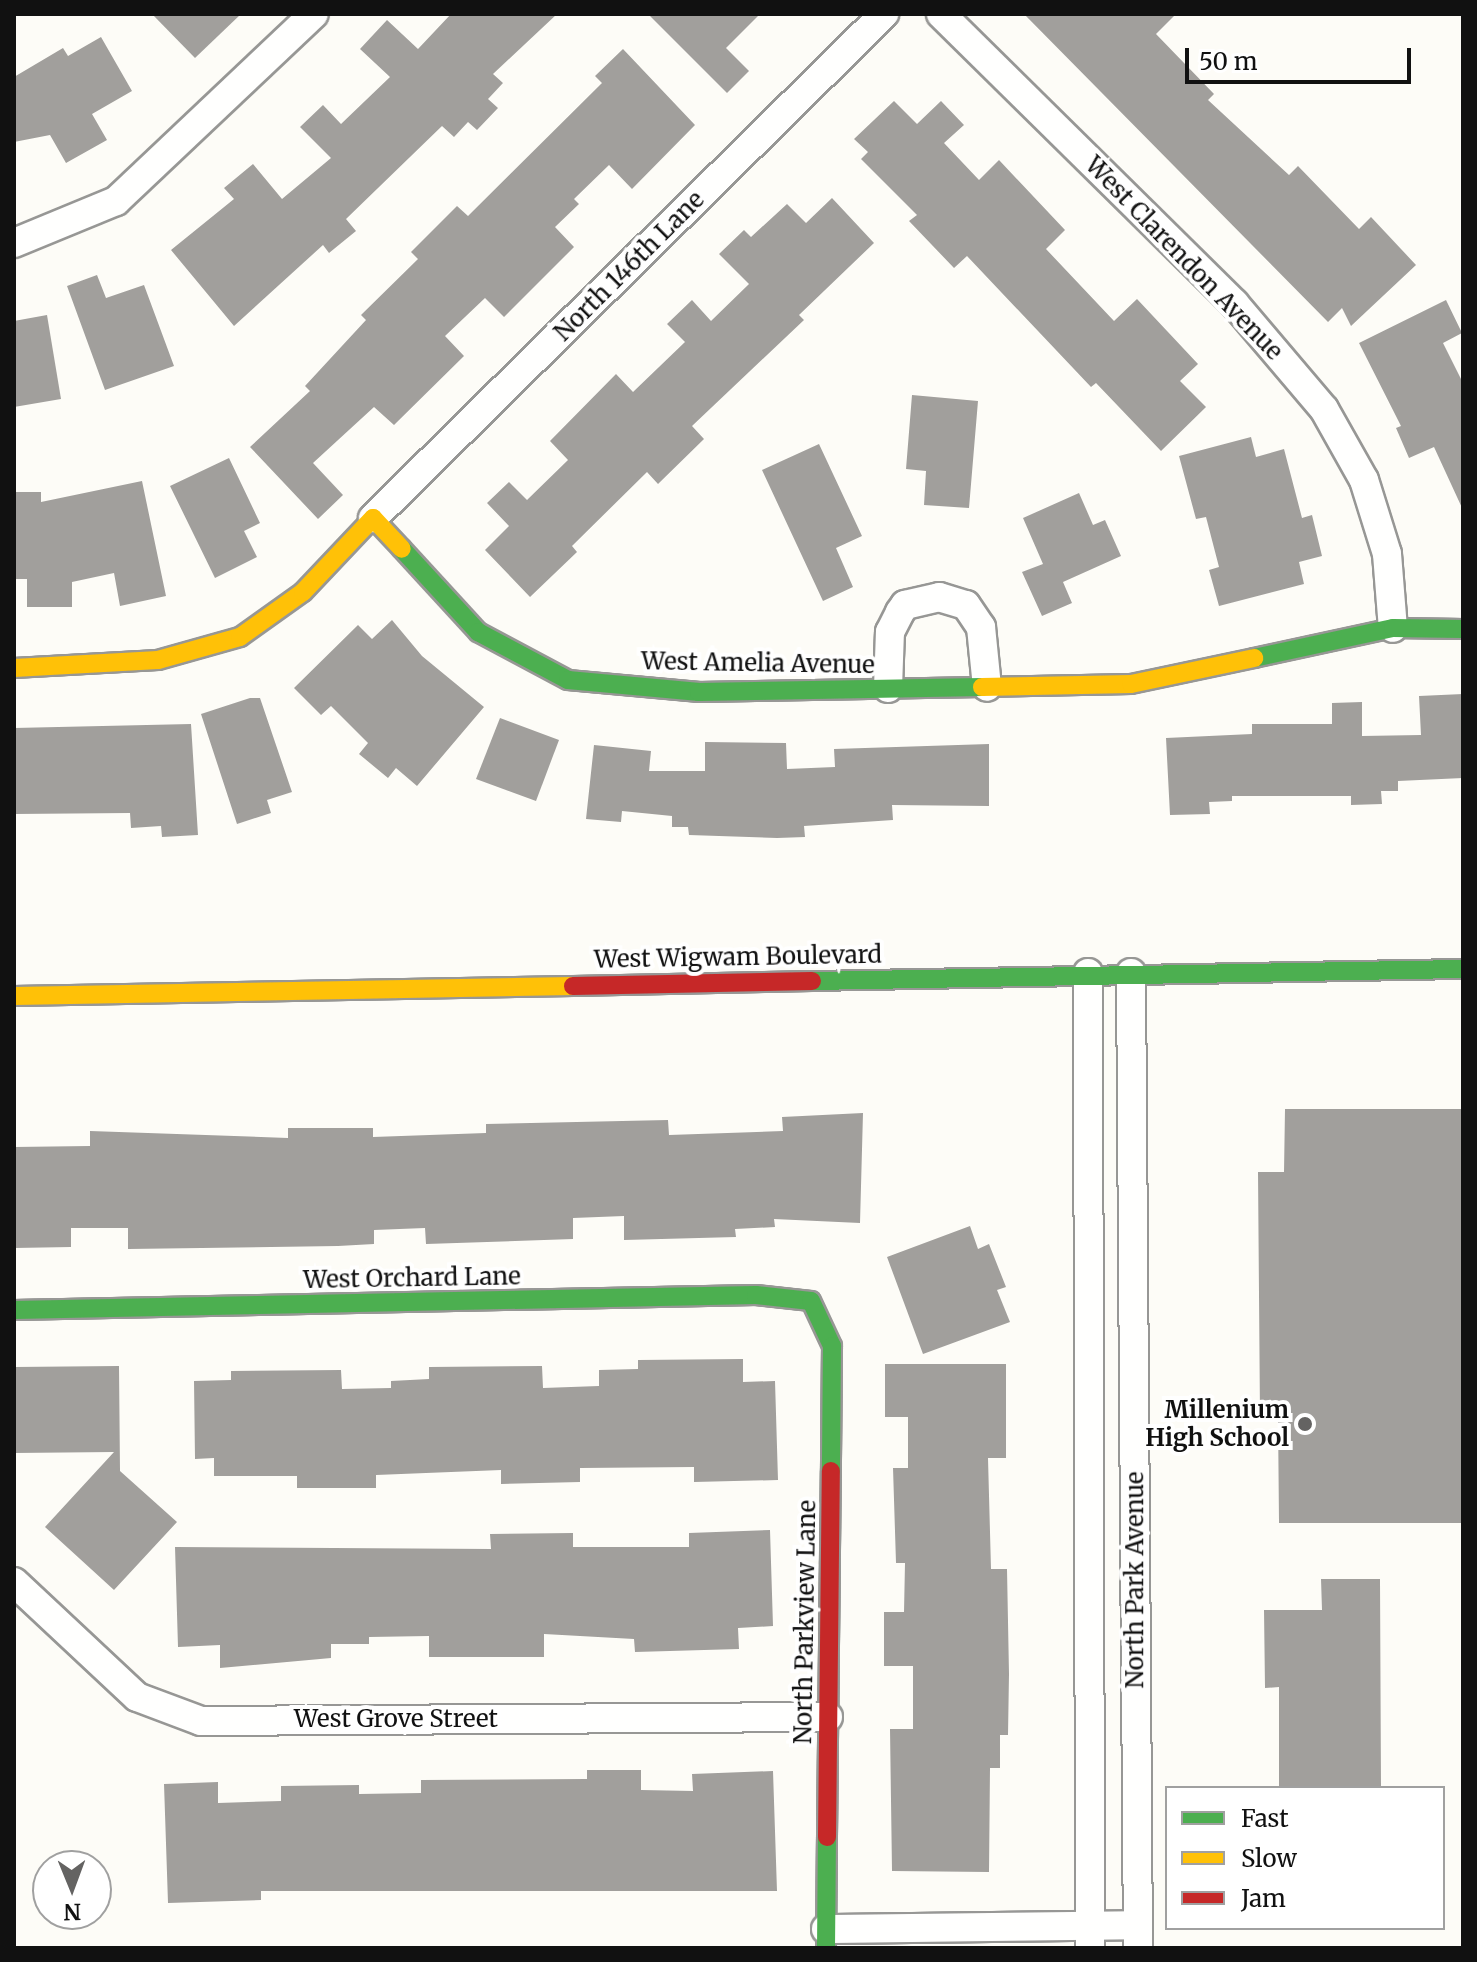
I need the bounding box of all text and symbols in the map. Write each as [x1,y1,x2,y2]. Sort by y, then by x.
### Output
scale bar [1189,32,1415,82]
text: 50 m [1199,46,1258,77]
street label: West Clarendon Avenue [1079,150,1289,366]
street label: North 146th Lane [548,185,710,347]
street label: West Amelia Avenue [641,647,875,679]
street label: West Wigwam Boulevard [594,940,882,974]
street label: West Orchard Lane [303,1262,521,1294]
place label: Millenium High School [1145,1396,1289,1452]
marker: Millenium High School [1296,1415,1314,1433]
street label: North Park Avenue [1121,1471,1149,1689]
street label: North Parkview Lane [788,1500,822,1744]
street label: West Grove Street [294,1705,498,1733]
legend [1165,1786,1445,1930]
text: Fast [1241,1803,1289,1834]
text: Slow [1241,1843,1297,1874]
north arrow [32,1850,112,1930]
text: Jam [1241,1883,1286,1914]
text: N [63,1898,81,1926]

